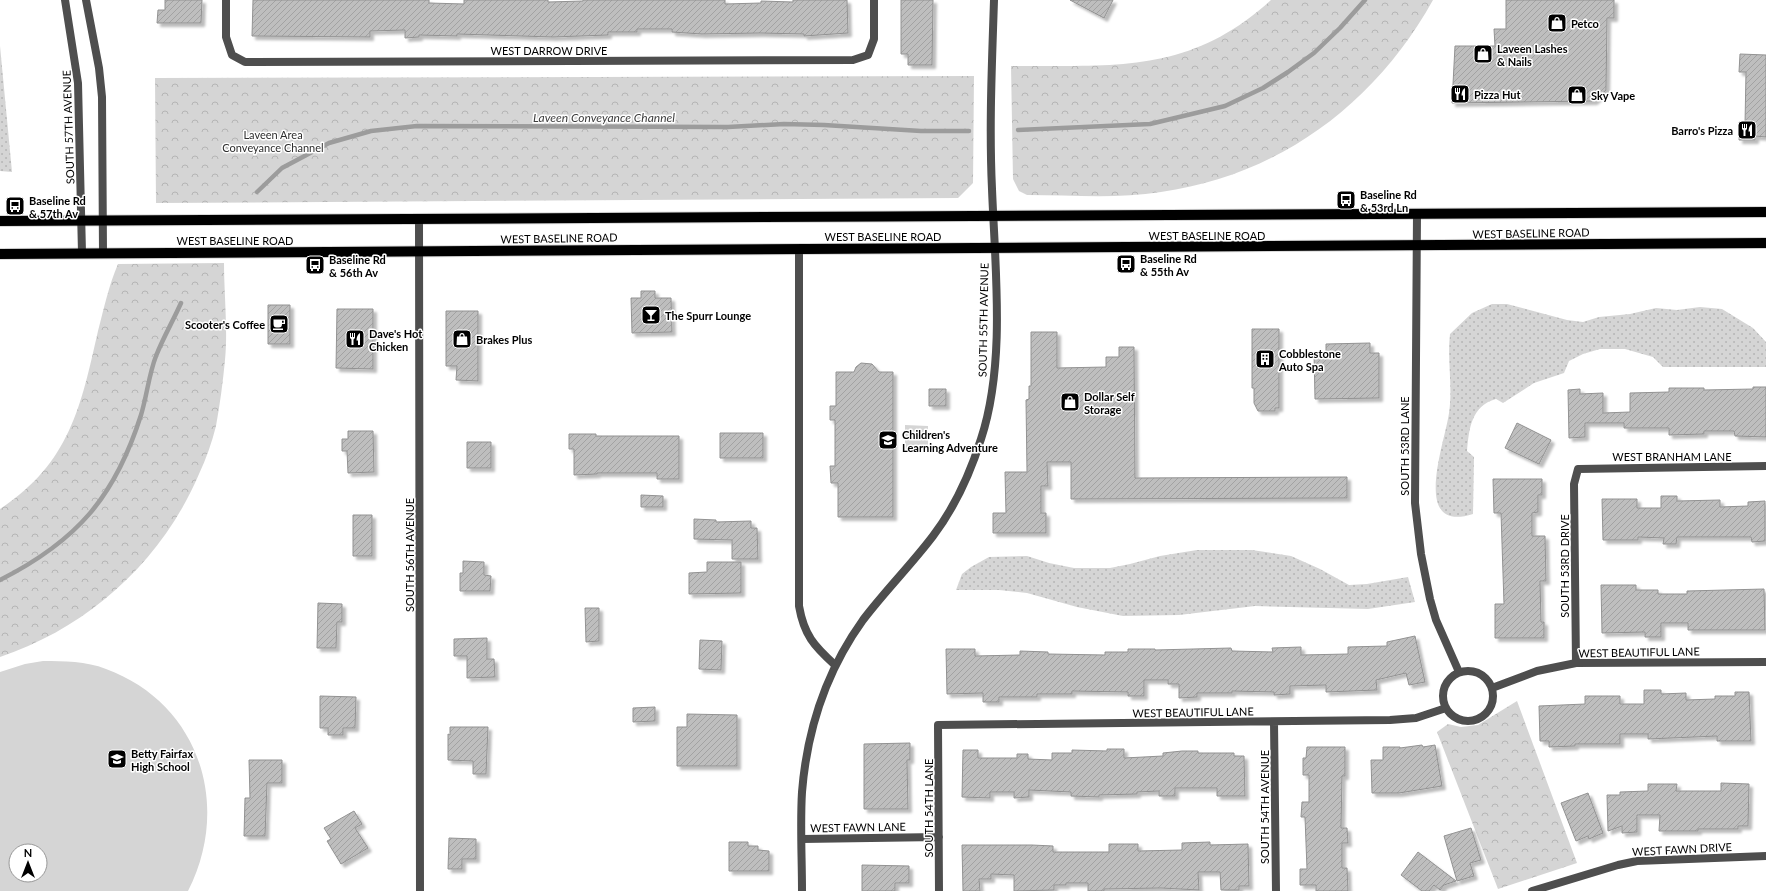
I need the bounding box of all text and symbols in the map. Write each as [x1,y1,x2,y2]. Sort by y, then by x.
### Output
shop icon: Petco [1546,12,1568,34]
place label: Petco [1571,17,1599,30]
place label: Laveen Lashes & Nails [1497,42,1568,68]
shop icon: Laveen Lashes & Nails [1472,43,1494,65]
street label: WEST DARROW DRIVE [491,44,607,57]
street label: SOUTH 57TH AVENUE [60,70,76,184]
restaurant icon: Pizza Hut [1449,83,1471,105]
shop icon: Sky Vape [1566,84,1588,106]
place label: Pizza Hut [1474,88,1522,101]
place label: Sky Vape [1591,89,1635,102]
water label: Laveen Conveyance Channel [533,110,675,125]
restaurant icon: Barro's Pizza [1736,119,1758,141]
place label: Barro's Pizza [1671,124,1733,137]
park label: Laveen Area Conveyance Channel [222,128,324,154]
place label: Baseline Rd & 53rd Ln [1360,188,1417,214]
bus stop icon: Baseline Rd & 53rd Ln [1335,189,1357,211]
place label: Baseline Rd & 57th Av [29,194,86,220]
bus stop icon: Baseline Rd & 57th Av [4,195,26,217]
street label: WEST BASELINE ROAD [1472,225,1590,241]
street label: WEST BASELINE ROAD [1149,229,1265,242]
street label: WEST BASELINE ROAD [500,230,618,246]
street label: WEST BASELINE ROAD [825,230,941,243]
street label: WEST BASELINE ROAD [177,234,293,247]
place label: Baseline Rd & 55th Av [1140,252,1197,278]
place label: Baseline Rd & 56th Av [329,253,386,279]
bus stop icon: Baseline Rd & 55th Av [1115,253,1137,275]
bus stop icon: Baseline Rd & 56th Av [304,254,326,276]
street label: SOUTH 55TH AVENUE [976,263,990,377]
bar icon: The Spurr Lounge [640,304,662,326]
place label: The Spurr Lounge [665,309,751,322]
cafe icon: Scooter's Coffee [268,313,290,335]
place label: Scooter's Coffee [185,318,265,331]
place label: Dave's Hot Chicken [369,327,423,353]
restaurant icon: Dave's Hot Chicken [344,328,366,350]
shop icon: Brakes Plus [451,328,473,350]
place label: Brakes Plus [476,333,532,346]
place label: Cobblestone Auto Spa [1278,347,1341,373]
building icon: Cobblestone Auto Spa [1254,348,1276,370]
place label: Dollar Self Storage [1084,390,1135,416]
shop icon: Dollar Self Storage [1059,391,1081,413]
street label: SOUTH 53RD LANE [1398,396,1411,496]
place label: Children's Learning Adventure [902,428,998,454]
school or university icon: Children's Learning Adventure [877,429,899,451]
street label: WEST BRANHAM LANE [1612,450,1732,463]
street label: SOUTH 56TH AVENUE [403,498,416,612]
street label: SOUTH 53RD DRIVE [1558,514,1571,618]
street label: WEST BEAUTIFUL LANE [1578,644,1700,660]
street label: WEST BEAUTIFUL LANE [1132,704,1254,720]
place label: Betty Fairfax High School [131,747,193,773]
school or university icon: Betty Fairfax High School [106,748,128,770]
street label: SOUTH 54TH AVENUE [1258,750,1271,864]
street label: SOUTH 54TH LANE [922,759,935,857]
street label: WEST FAWN LANE [810,820,906,834]
street label: WEST FAWN DRIVE [1632,840,1732,858]
north arrow [8,843,48,883]
text: N [24,846,32,859]

